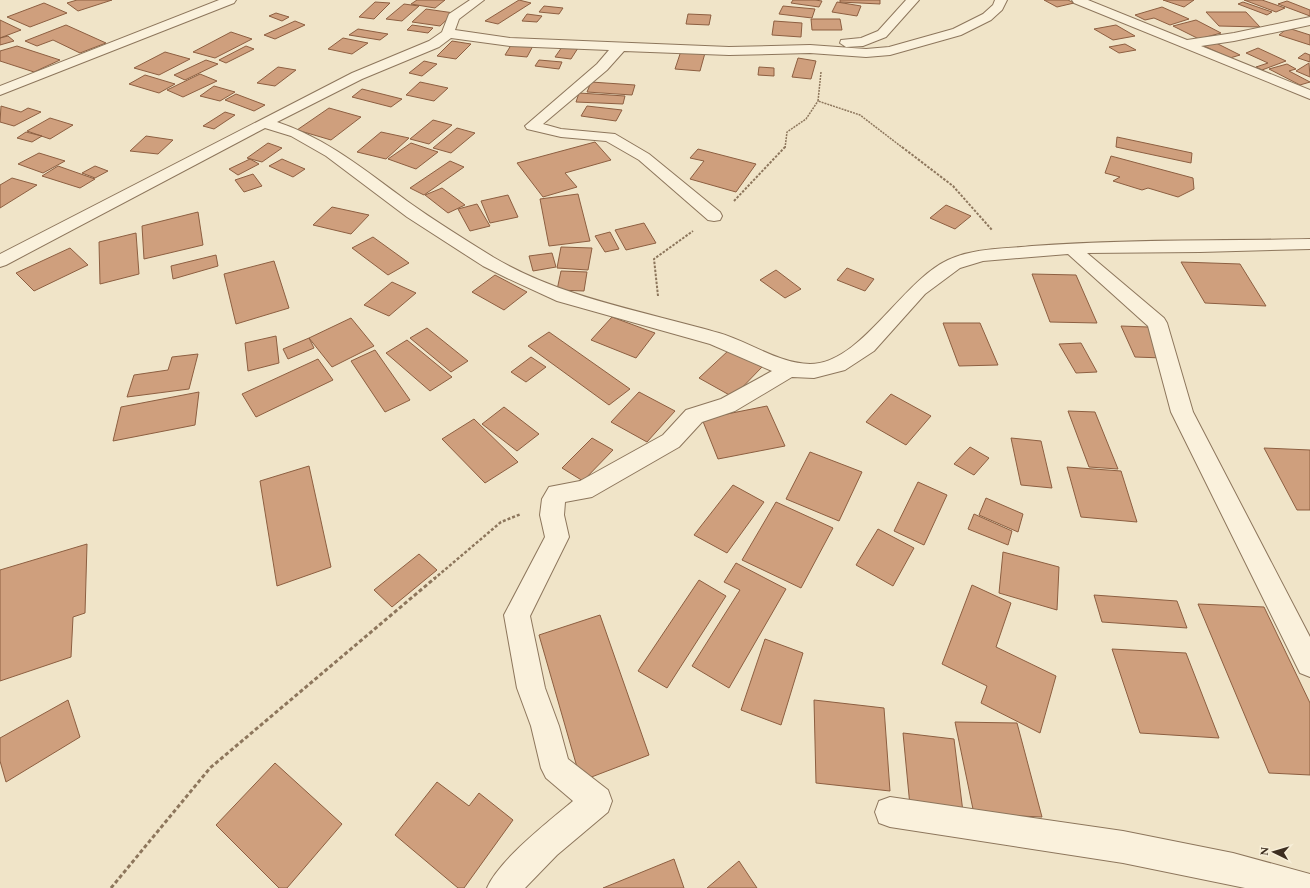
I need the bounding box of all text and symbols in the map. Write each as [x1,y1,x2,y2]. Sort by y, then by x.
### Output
north arrow [1254,832,1294,872]
text: N [1256,846,1273,856]

